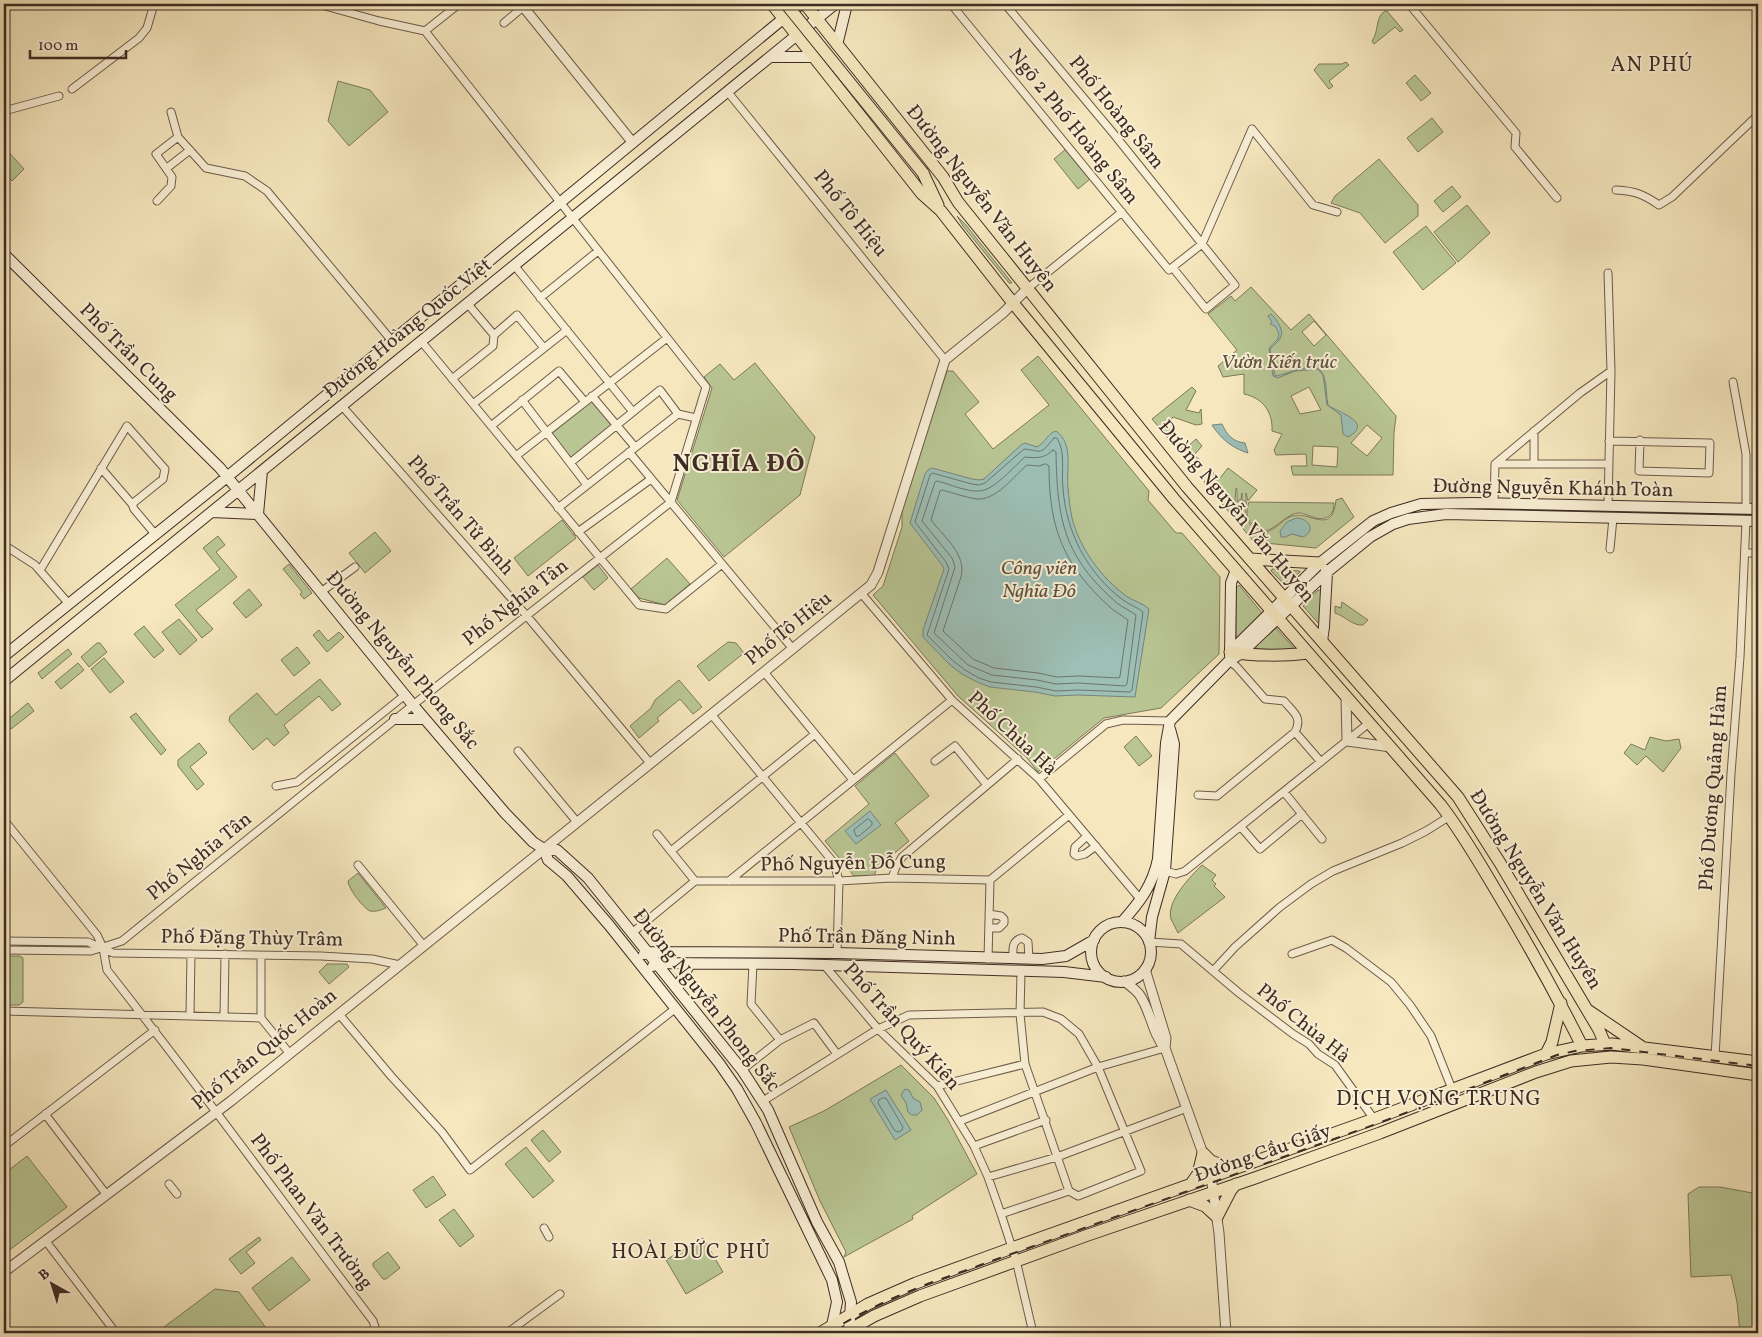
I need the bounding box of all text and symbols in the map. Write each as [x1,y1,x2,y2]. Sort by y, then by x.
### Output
scale bar [30,28,126,60]
text: 100 m [38,36,78,57]
street label: Ngõ 2 Phố Hoàng Sâm [1001,43,1145,211]
street label: Phố Hoàng Sâm [1061,50,1171,176]
district label: AN PHÚ [1611,51,1693,80]
street label: Đường Nguyễn Văn Huyên [899,99,1063,299]
street label: Phố Tô Hiệu [806,165,894,263]
street label: Đường Hoàng Quốc Việt [318,252,498,406]
street label: Phố Trần Cung [72,297,184,409]
park label: Vườn Kiến trúc [1221,349,1338,377]
street label: Đường Nguyễn Văn Huyên [1151,414,1321,610]
district label: NGHĨA ĐÔ [673,447,805,482]
street label: Phố Trần Tử Bình [400,450,520,582]
street label: Đường Nguyễn Khánh Toàn [1432,473,1674,505]
street label: Phố Nghĩa Tân [457,553,575,653]
park label: Công viên Nghĩa Đô [1001,555,1077,606]
street label: Đường Nguyễn Phong Sắc [319,566,485,757]
street label: Phố Tô Hiệu [740,585,838,673]
street label: Phố Dương Quảng Hàm [1693,684,1735,892]
street label: Phố Chùa Hà [961,685,1063,783]
street label: Đường Nguyễn Văn Huyên [1462,785,1608,996]
street label: Phố Nghĩa Tân [142,806,258,908]
street label: Phố Nguyễn Đỗ Cung [760,848,946,880]
street label: Đường Nguyễn Phong Sắc [625,903,787,1099]
street label: Phố Trần Đăng Ninh [778,922,956,954]
street label: Phố Đặng Thùy Trâm [160,923,344,955]
street label: Phố Trần Quý Kiên [836,957,966,1097]
street label: Phố Chùa Hà [1250,977,1356,1071]
street label: Phố Trần Quốc Hoàn [186,982,344,1117]
district label: DỊCH VỌNG TRUNG [1336,1085,1542,1114]
street label: Đường Cầu Giấy [1191,1117,1335,1190]
street label: Phố Phan Văn Trường [243,1128,379,1296]
district label: HOÀI ĐỨC PHỦ [611,1238,771,1267]
north arrow [28,1260,78,1310]
text: B [35,1265,54,1285]

